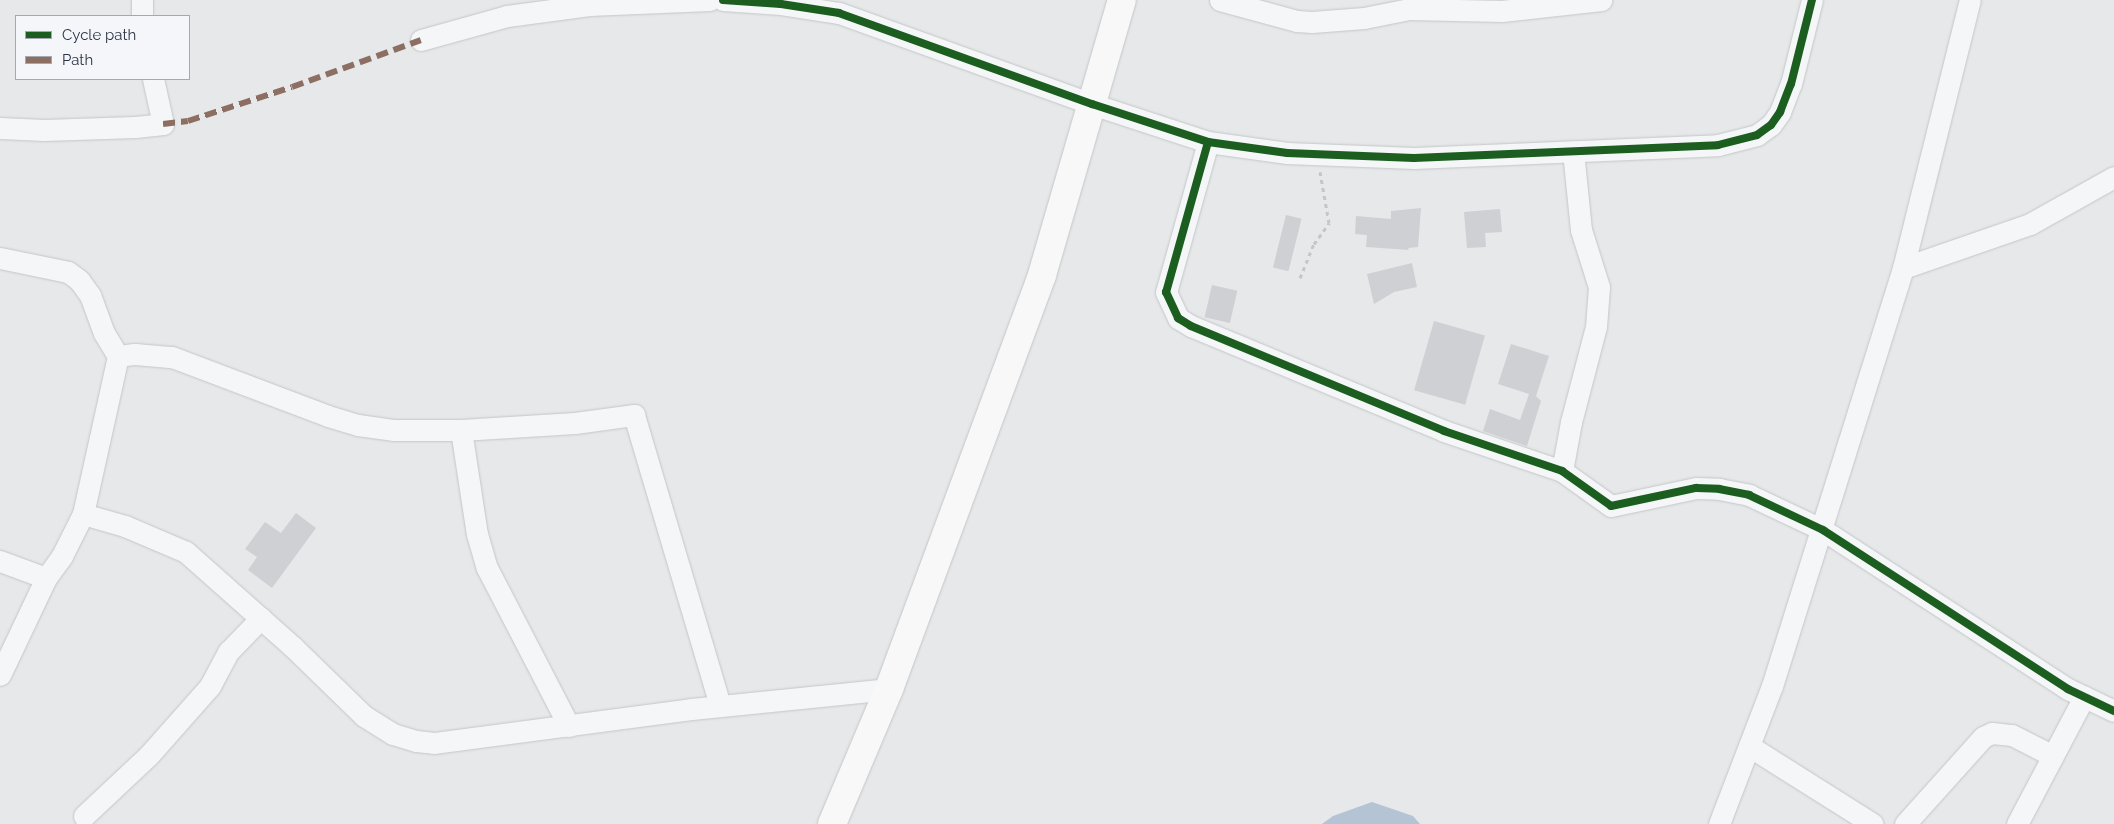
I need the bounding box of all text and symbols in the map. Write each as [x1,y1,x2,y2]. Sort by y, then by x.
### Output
legend [15,15,190,80]
text: Cycle path [62,26,136,44]
text: Path [62,51,93,69]

